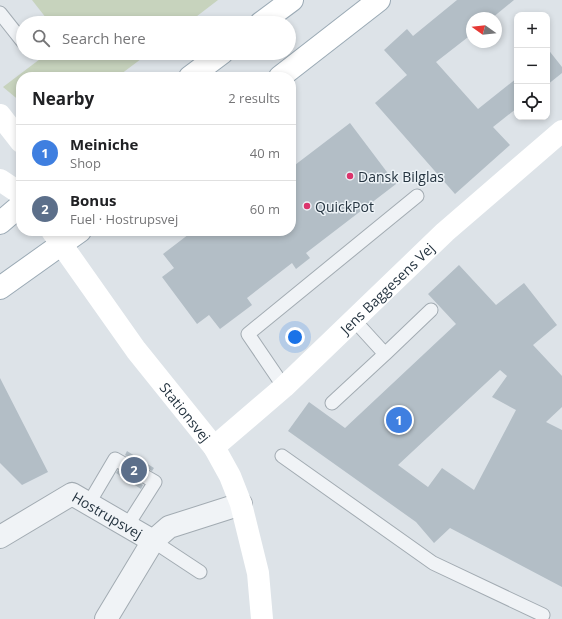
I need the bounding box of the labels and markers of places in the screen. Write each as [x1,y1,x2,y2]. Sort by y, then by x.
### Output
place label: Dansk Bilglas [358,167,444,186]
marker: Dansk Bilglas [345,171,355,181]
place label: QuickPot [315,197,374,216]
marker: QuickPot [302,201,312,211]
pin: 1 [386,405,412,435]
pin: 2 [121,455,147,485]

